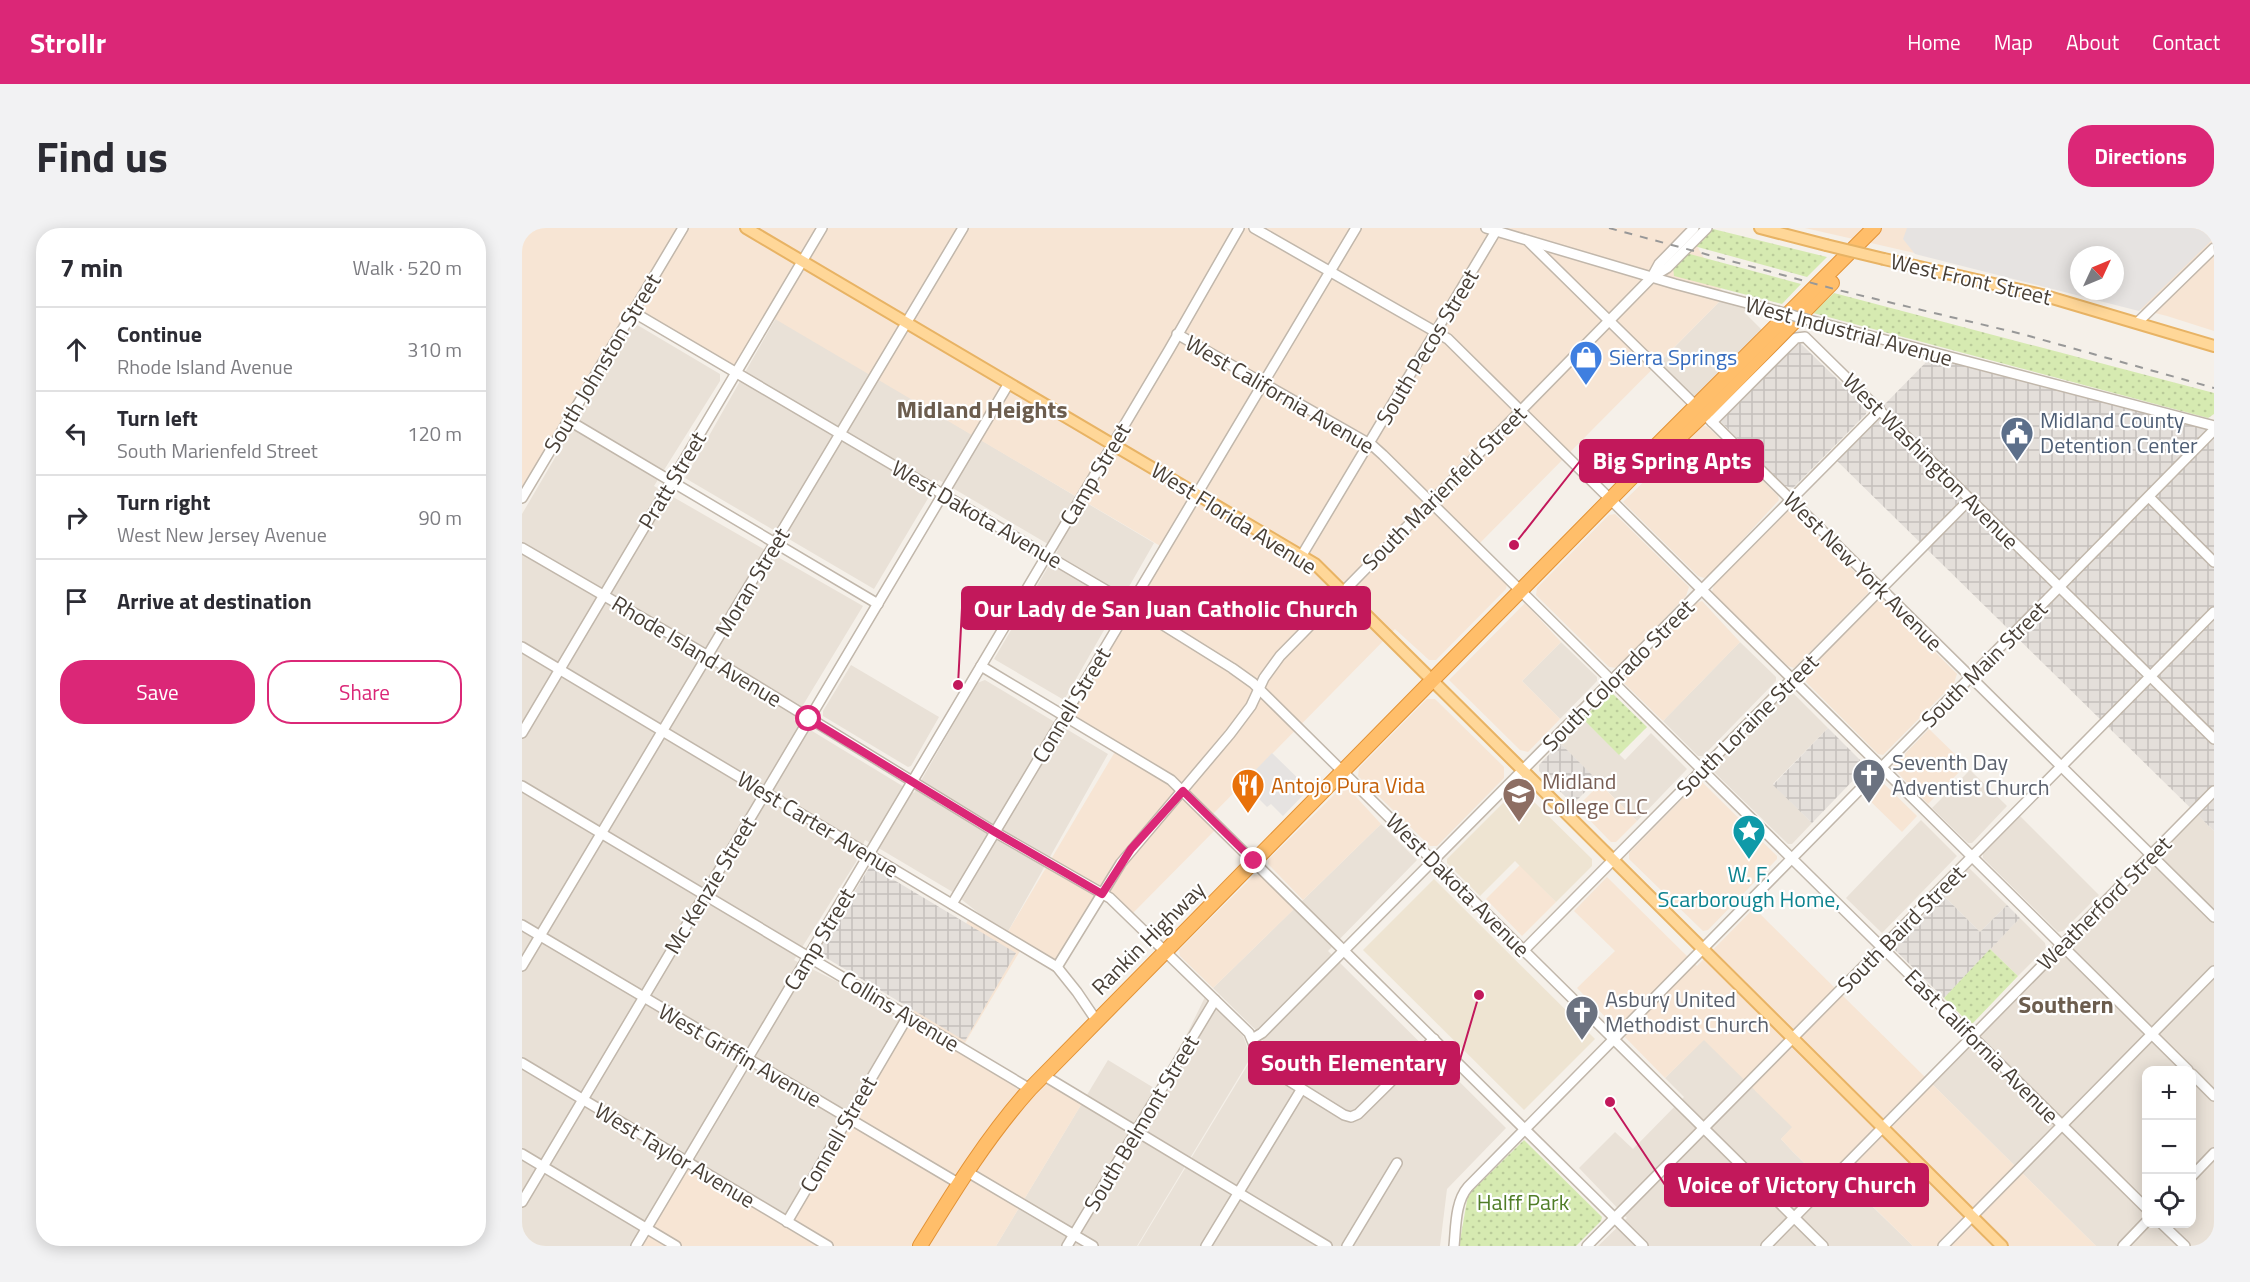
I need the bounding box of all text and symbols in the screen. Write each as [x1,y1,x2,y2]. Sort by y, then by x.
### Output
text: Strollr [30,21,106,64]
text: Home [1907,26,1961,58]
text: Map [1994,26,2033,58]
text: About [2066,26,2119,58]
text: Contact [2152,26,2220,58]
text: Find us [36,124,168,188]
button: Directions [2068,125,2214,187]
street label: West Front Street [1887,244,2055,314]
north arrow [2070,246,2124,300]
text: 7 min [60,248,123,287]
text: Walk · 520 m [353,252,462,283]
street label: South Pecos Street [1367,262,1487,431]
street label: South Johnston Street [535,267,669,459]
street label: West Industrial Avenue [1741,287,1957,375]
text: Continue [117,317,202,351]
street label: West California Avenue [1179,326,1381,462]
icon: ahead [60,333,93,366]
text: 310 m [407,334,462,365]
shop icon: Sierra Springs [1568,339,1604,386]
place label: Sierra Springs [1609,340,1737,374]
text: Rhode Island Avenue [117,351,293,382]
street label: West Washington Avenue [1835,365,2027,557]
district label: Midland Heights [896,391,1068,427]
street label: South Marienfeld Street [1354,398,1534,578]
text: Turn left [117,401,198,435]
place label: Midland County Detention Center [2040,403,2198,462]
public building icon: Midland County Detention Center [1999,415,2035,462]
street label: Camp Street [1051,416,1139,532]
icon: left [60,417,93,450]
text: 120 m [407,418,462,449]
street label: Pratt Street [629,424,715,535]
text: South Marienfeld Street [117,435,318,466]
callout: Big Spring Apts [1580,440,1763,482]
text: Big Spring Apts [1592,442,1752,478]
street label: West Dakota Avenue [885,451,1069,577]
street label: West Florida Avenue [1144,453,1324,583]
street label: West New York Avenue [1775,483,1951,659]
text: Turn right [117,485,211,519]
icon: right [60,501,93,534]
text: 90 m [418,502,462,533]
text: West New Jersey Avenue [117,519,327,550]
street label: Moran Street [706,521,798,643]
text: Arrive at destination [117,584,312,618]
icon: arrive [60,585,93,618]
street label: Rhode Island Avenue [605,587,789,715]
callout: Our Lady de San Juan Catholic Church [962,587,1370,629]
text: Our Lady de San Juan Catholic Church [974,590,1358,626]
street label: South Colorado Street [1534,591,1702,759]
street label: South Main Street [1913,593,2055,735]
street label: Connell Street [1023,640,1119,769]
street label: South Loraine Street [1668,646,1826,804]
button: Save [60,660,255,724]
button: Share [267,660,462,724]
route start [795,705,821,731]
place label: Seventh Day Adventist Church [1892,745,2049,804]
church icon: Seventh Day Adventist Church [1851,757,1887,804]
street label: West Carter Avenue [731,762,905,886]
place label: Midland College CLC [1542,764,1648,823]
restaurant icon: Antojo Pura Vida [1230,767,1266,814]
place label: Antojo Pura Vida [1271,768,1425,802]
school or university icon: Midland College CLC [1501,776,1537,823]
street label: West Dakota Avenue [1378,805,1538,965]
street label: Mc Kenzie Street [655,809,765,960]
place icon: W. F. Scarborough Home, [1731,813,1767,860]
street label: Weatherford Street [2029,828,2179,978]
route end [1240,847,1266,873]
place label: W. F. Scarborough Home, [1658,857,1840,916]
street label: South Baird Street [1829,857,1973,1001]
street label: Rankin Highway [1083,873,1213,1003]
street label: Camp Street [775,881,863,997]
street label: East California Avenue [1897,961,2067,1131]
street label: Collins Avenue [834,962,966,1060]
place label: Asbury United Methodist Church [1605,982,1769,1041]
district label: Southern [2018,986,2114,1022]
street label: West Griffin Avenue [652,994,828,1116]
church icon: Asbury United Methodist Church [1564,994,1600,1041]
street label: South Belmont Street [1075,1028,1207,1218]
callout: South Elementary [1249,1042,1459,1084]
text: South Elementary [1261,1044,1447,1080]
map controls [2142,1066,2196,1228]
button: + [2142,1066,2196,1120]
street label: Connell Street [791,1069,885,1199]
street label: West Taylor Avenue [588,1094,762,1216]
button: − [2142,1120,2196,1174]
callout: Voice of Victory Church [1665,1164,1928,1206]
text: Voice of Victory Church [1677,1166,1917,1202]
button: locate [2142,1174,2196,1228]
park label: Halff Park [1477,1185,1570,1219]

